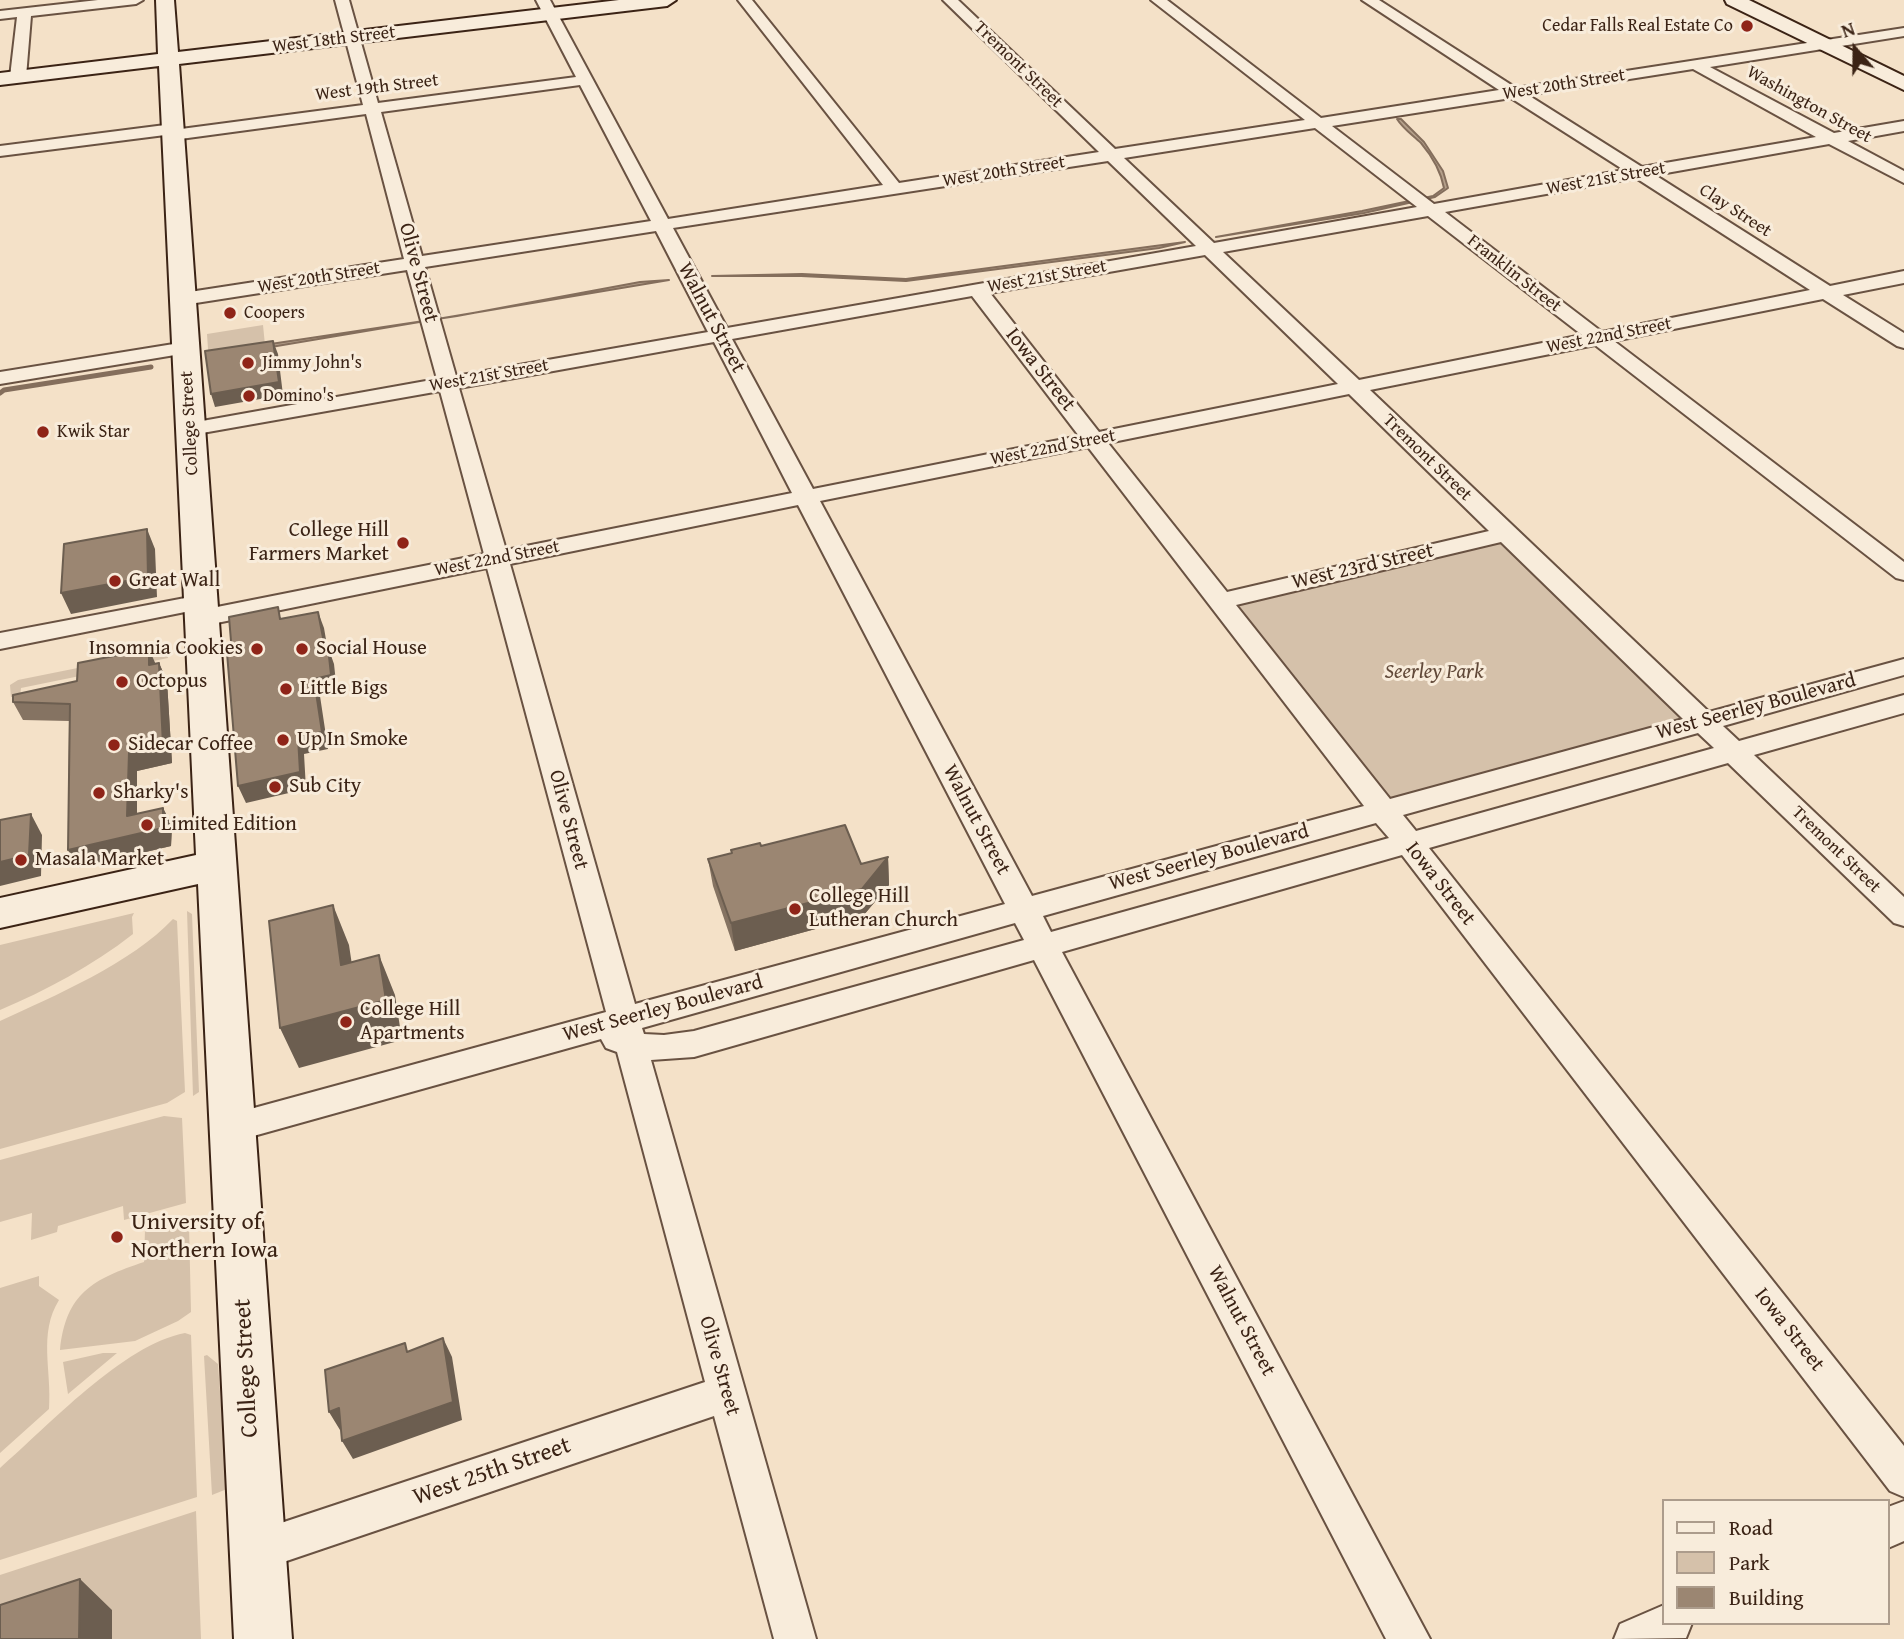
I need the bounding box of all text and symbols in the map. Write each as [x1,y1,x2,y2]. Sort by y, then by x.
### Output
north arrow [1820,14,1890,84]
text: N [1837,14,1859,45]
place label: Cedar Falls Real Estate Co [1542,15,1733,37]
street label: Tremont Street [969,17,1067,113]
marker: Cedar Falls Real Estate Co [1739,18,1755,34]
street label: West 18th Street [271,22,397,58]
street label: Washington Street [1743,62,1875,148]
street label: West 20th Street [1501,65,1627,105]
street label: West 19th Street [314,70,440,106]
street label: West 20th Street [941,152,1067,192]
street label: West 21st Street [1545,158,1667,200]
street label: Clay Street [1695,180,1775,242]
street label: Olive Street [393,220,443,326]
street label: Franklin Street [1463,231,1565,317]
street label: West 21st Street [986,256,1108,298]
street label: West 20th Street [256,258,382,298]
street label: Walnut Street [671,259,751,377]
place label: Coopers [244,302,305,324]
marker: Coopers [222,305,238,321]
street label: West 22nd Street [1545,313,1673,359]
street label: Iowa Street [1000,323,1080,417]
place label: Jimmy John's [262,352,362,374]
marker: Jimmy John's [240,355,256,371]
street label: West 21st Street [428,355,550,397]
street label: College Street [176,370,204,476]
place label: Domino's [263,385,334,407]
marker: Domino's [241,388,257,404]
street label: Tremont Street [1378,410,1476,506]
place label: Kwik Star [57,421,130,443]
marker: Kwik Star [35,424,51,440]
street label: West 22nd Street [989,425,1117,471]
place label: College Hill Farmers Market [249,518,389,568]
marker: College Hill Farmers Market [395,535,411,551]
street label: West 22nd Street [433,536,561,582]
street label: West 23rd Street [1290,538,1436,596]
place label: Great Wall [129,568,220,594]
marker: Great Wall [107,573,123,589]
place label: Insomnia Cookies [89,636,243,662]
place label: Social House [316,636,427,662]
marker: Insomnia Cookies [249,641,265,657]
marker: Social House [294,641,310,657]
park label: Seerley Park [1384,660,1484,686]
street label: West Seerley Boulevard [1653,668,1859,746]
place label: Octopus [136,669,207,695]
marker: Octopus [114,674,130,690]
place label: Little Bigs [300,676,388,702]
marker: Little Bigs [278,681,294,697]
place label: Up In Smoke [297,727,408,753]
place label: Sidecar Coffee [128,732,253,758]
marker: Up In Smoke [275,732,291,748]
marker: Sidecar Coffee [106,737,122,753]
street label: Walnut Street [936,761,1016,879]
street label: Olive Street [543,767,593,873]
place label: Sub City [289,774,361,800]
marker: Sub City [267,779,283,795]
place label: Sharky's [113,780,188,806]
marker: Sharky's [91,785,107,801]
street label: Tremont Street [1787,802,1885,898]
place label: Limited Edition [161,812,297,838]
marker: Limited Edition [139,817,155,833]
street label: West Seerley Boulevard [1106,819,1312,897]
street label: Iowa Street [1400,837,1480,931]
place label: Masala Market [35,847,164,873]
marker: Masala Market [13,852,29,868]
place label: College Hill Lutheran Church [809,884,958,934]
marker: College Hill Lutheran Church [787,901,803,917]
street label: West Seerley Boulevard [560,970,766,1048]
place label: College Hill Apartments [360,997,465,1047]
marker: College Hill Apartments [338,1014,354,1030]
place label: University of Northern Iowa [131,1209,278,1265]
marker: University of Northern Iowa [109,1229,125,1245]
street label: Walnut Street [1201,1262,1281,1380]
street label: Iowa Street [1749,1283,1829,1377]
street label: College Street [229,1298,265,1438]
street label: Olive Street [693,1313,745,1419]
street label: West 25th Street [409,1432,575,1512]
legend [1662,1499,1890,1625]
text: Road [1729,1512,1773,1543]
text: Park [1729,1547,1770,1578]
text: Building [1729,1582,1803,1613]

